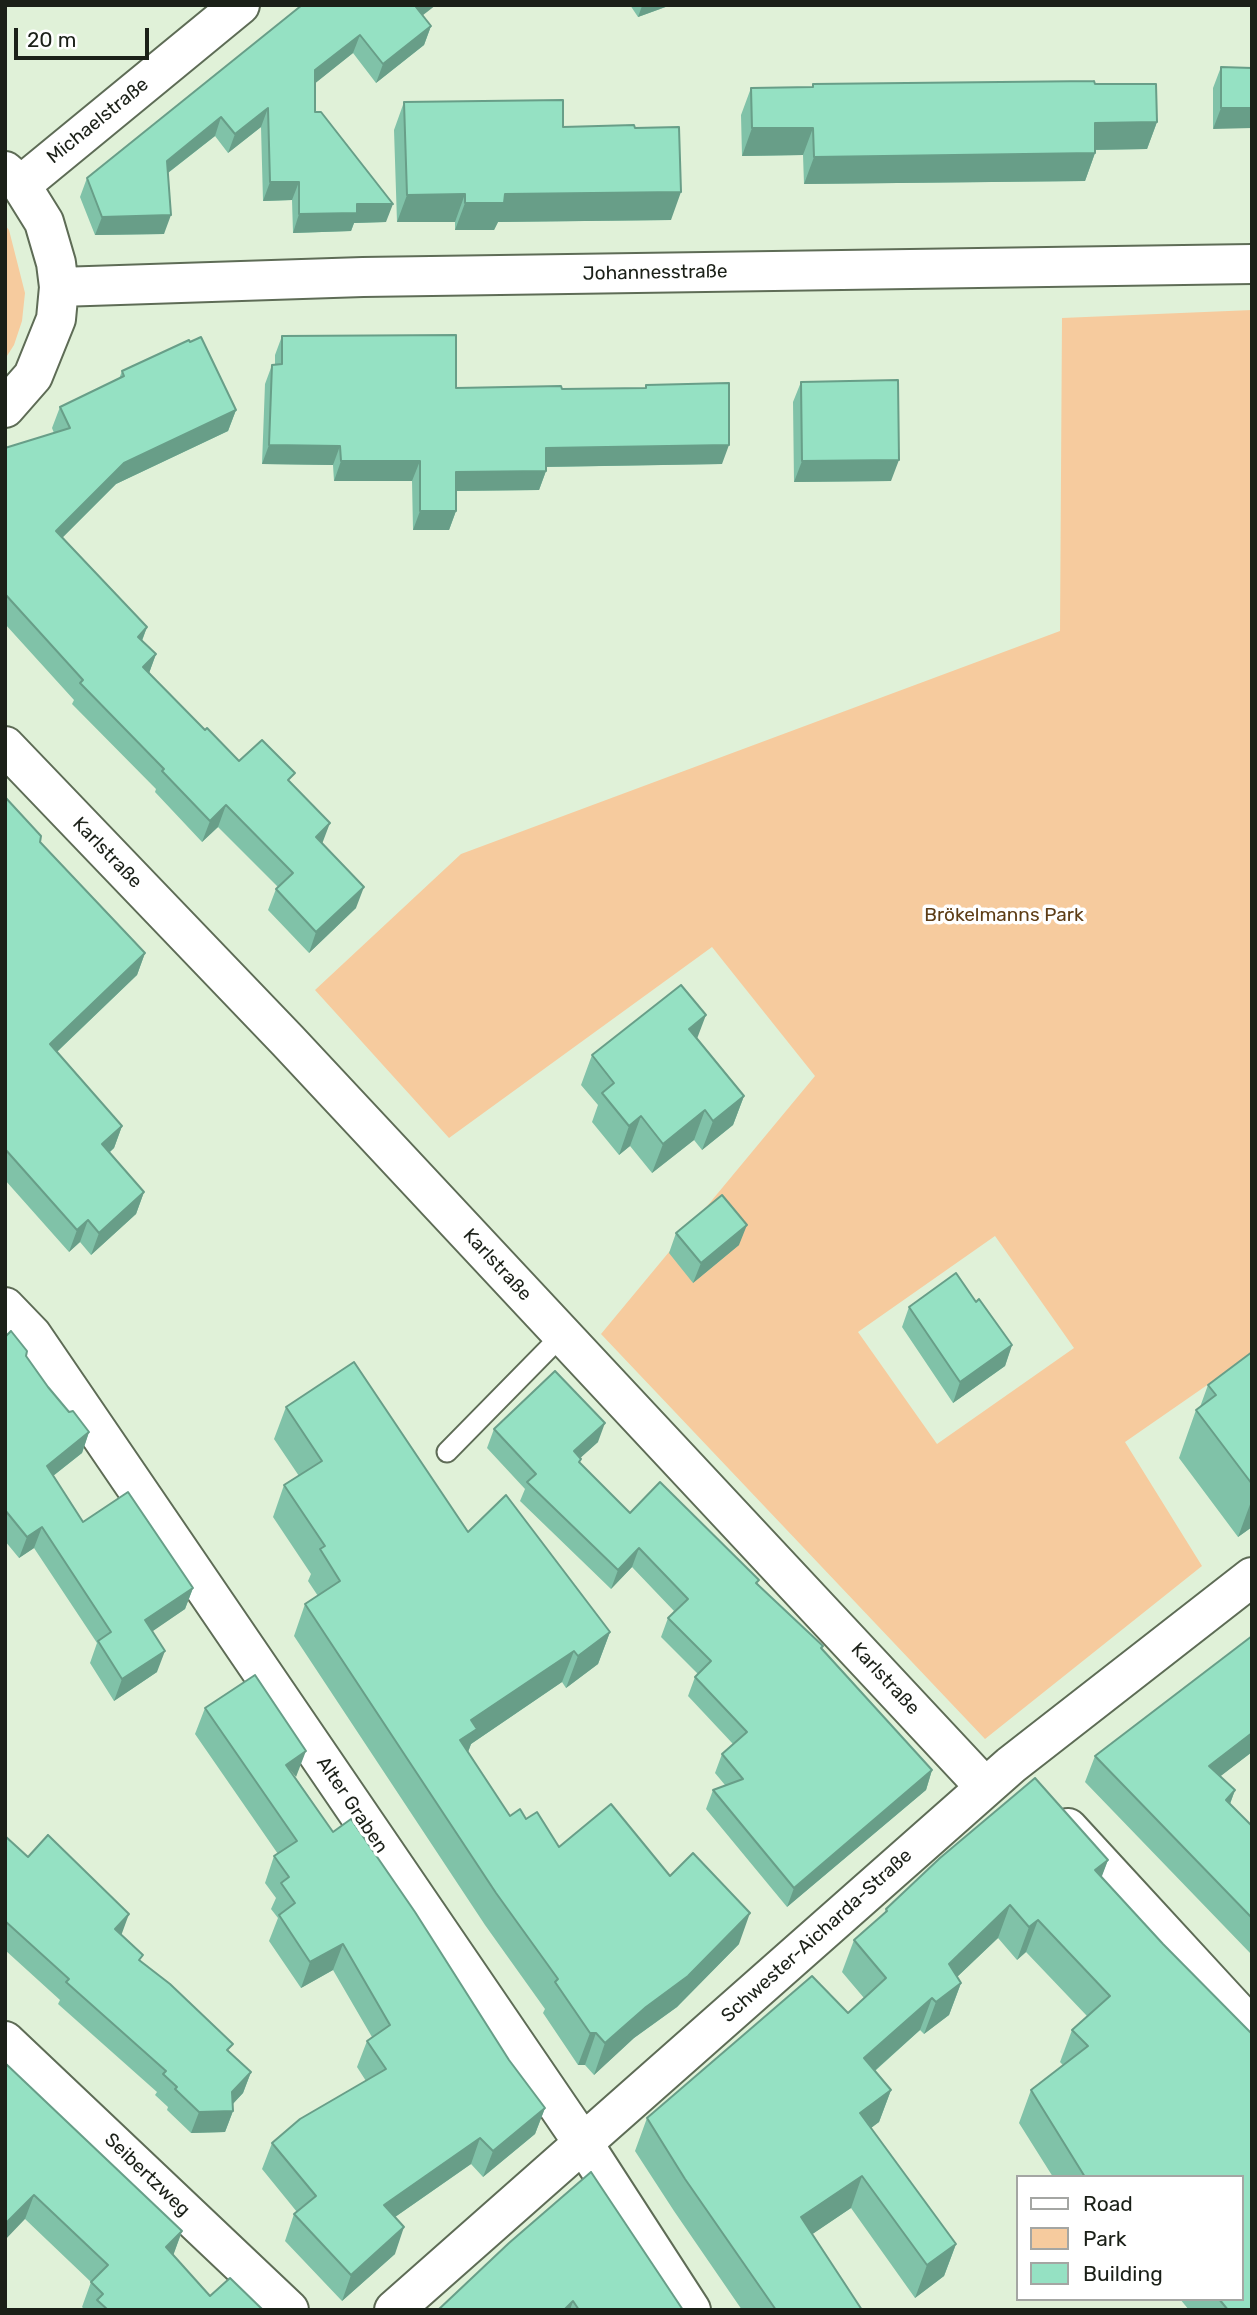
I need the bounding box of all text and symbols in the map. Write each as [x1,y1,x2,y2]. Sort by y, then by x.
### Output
scale bar [18,14,152,58]
text: 20 m [27,27,76,52]
street label: Michaelstraße [43,73,153,169]
street label: Johannesstraße [582,260,728,286]
street label: Karlstraße [68,813,146,893]
park label: Brökelmanns Park [924,905,1084,927]
street label: Karlstraße [458,1224,536,1306]
street label: Karlstraße [846,1638,924,1720]
street label: Alter Graben [311,1753,393,1857]
street label: Schwester-Aicharda-Straße [717,1844,917,2028]
street label: Seibertzweg [99,2128,195,2222]
legend [1016,2175,1243,2301]
text: Road [1083,2191,1133,2216]
text: Park [1083,2226,1127,2251]
text: Building [1083,2261,1163,2286]

